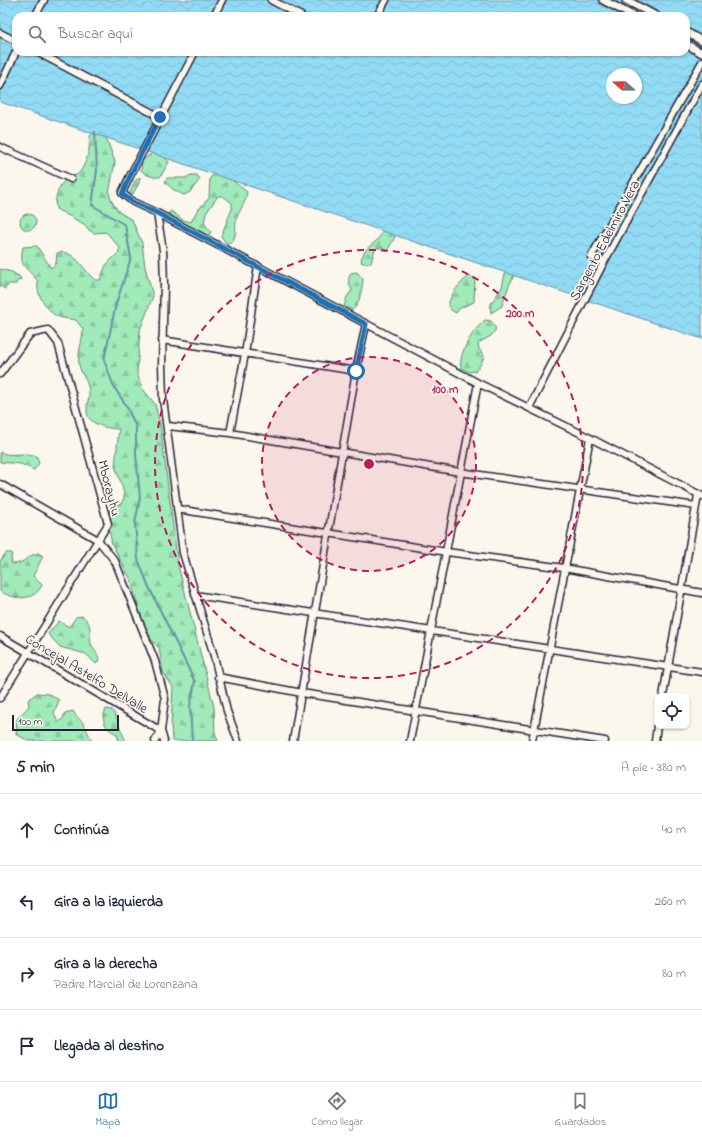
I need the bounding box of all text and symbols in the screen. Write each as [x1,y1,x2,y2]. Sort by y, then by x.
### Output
search box [12,12,690,56]
icon: search [26,23,48,45]
text: Buscar aquí [58,23,133,45]
north arrow [606,68,642,104]
route end [151,108,169,126]
street label: Sargento Edelmiro Vera [565,177,647,305]
text: 200 m [505,305,535,323]
route start [347,362,365,380]
text: 100 m [432,381,459,399]
centre of rings [362,457,376,471]
street label: Mborayhu [90,458,126,519]
street label: Concejal Astelfo DelValle [21,629,152,720]
map controls [654,693,690,729]
button: locate [654,693,690,729]
scale bar [12,713,119,732]
text: 100 m [18,714,42,730]
text: 5 min [16,755,55,780]
text: A pie · 380 m [621,758,686,777]
icon: ahead [16,819,38,841]
text: Continúa [54,819,109,841]
text: 40 m [662,820,686,839]
icon: left [16,891,38,913]
text: Gira a la izquierda [54,891,163,913]
text: 260 m [655,892,686,911]
text: Gira a la derecha [54,953,157,975]
icon: right [16,963,38,985]
text: 80 m [662,964,686,983]
text: Padre Marcial de Lorenzana [54,975,198,994]
icon: arrive [16,1035,38,1057]
text: Llegada al destino [54,1035,164,1057]
tab: Mapa [96,1090,120,1130]
tab: Cómo llegar [311,1090,363,1130]
tab: Guardados [554,1090,606,1130]

